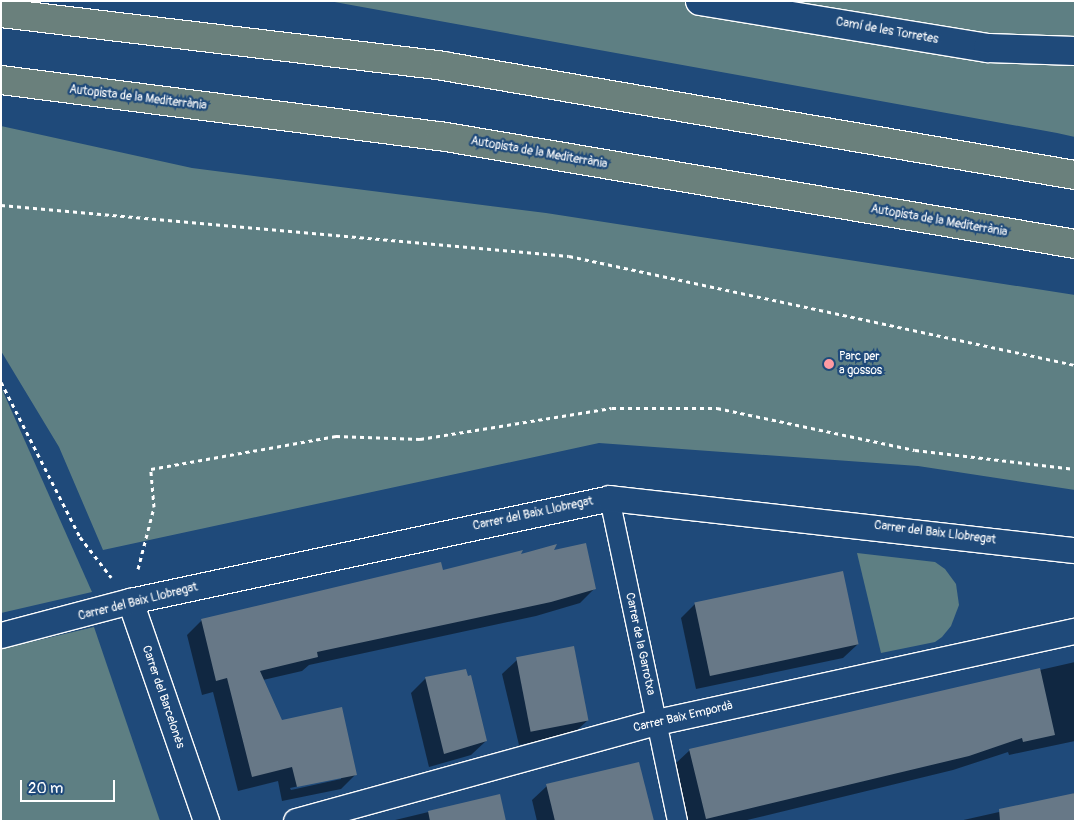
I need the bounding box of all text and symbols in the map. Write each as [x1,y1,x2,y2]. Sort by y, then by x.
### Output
street label: Camí de les Torretes [835,15,939,47]
street label: Autopista de la Mediterrània [68,82,208,114]
street label: Autopista de la Mediterrània [470,134,608,172]
street label: Autopista de la Mediterrània [870,202,1008,240]
place label: Parc per a gossos [839,350,882,378]
marker: Parc per a gossos [823,358,835,370]
street label: Carrer del Baix Llobregat [472,494,594,534]
street label: Carrer del Baix Llobregat [873,518,997,548]
street label: Carrer del Baix Llobregat [77,580,199,624]
street label: Carrer de la Garrotxa [622,591,658,697]
street label: Carrer del Barcelonès [139,644,187,750]
street label: Carrer Baix Empordà [632,699,734,735]
scale bar [22,770,118,802]
text: 20 m [28,779,63,798]

